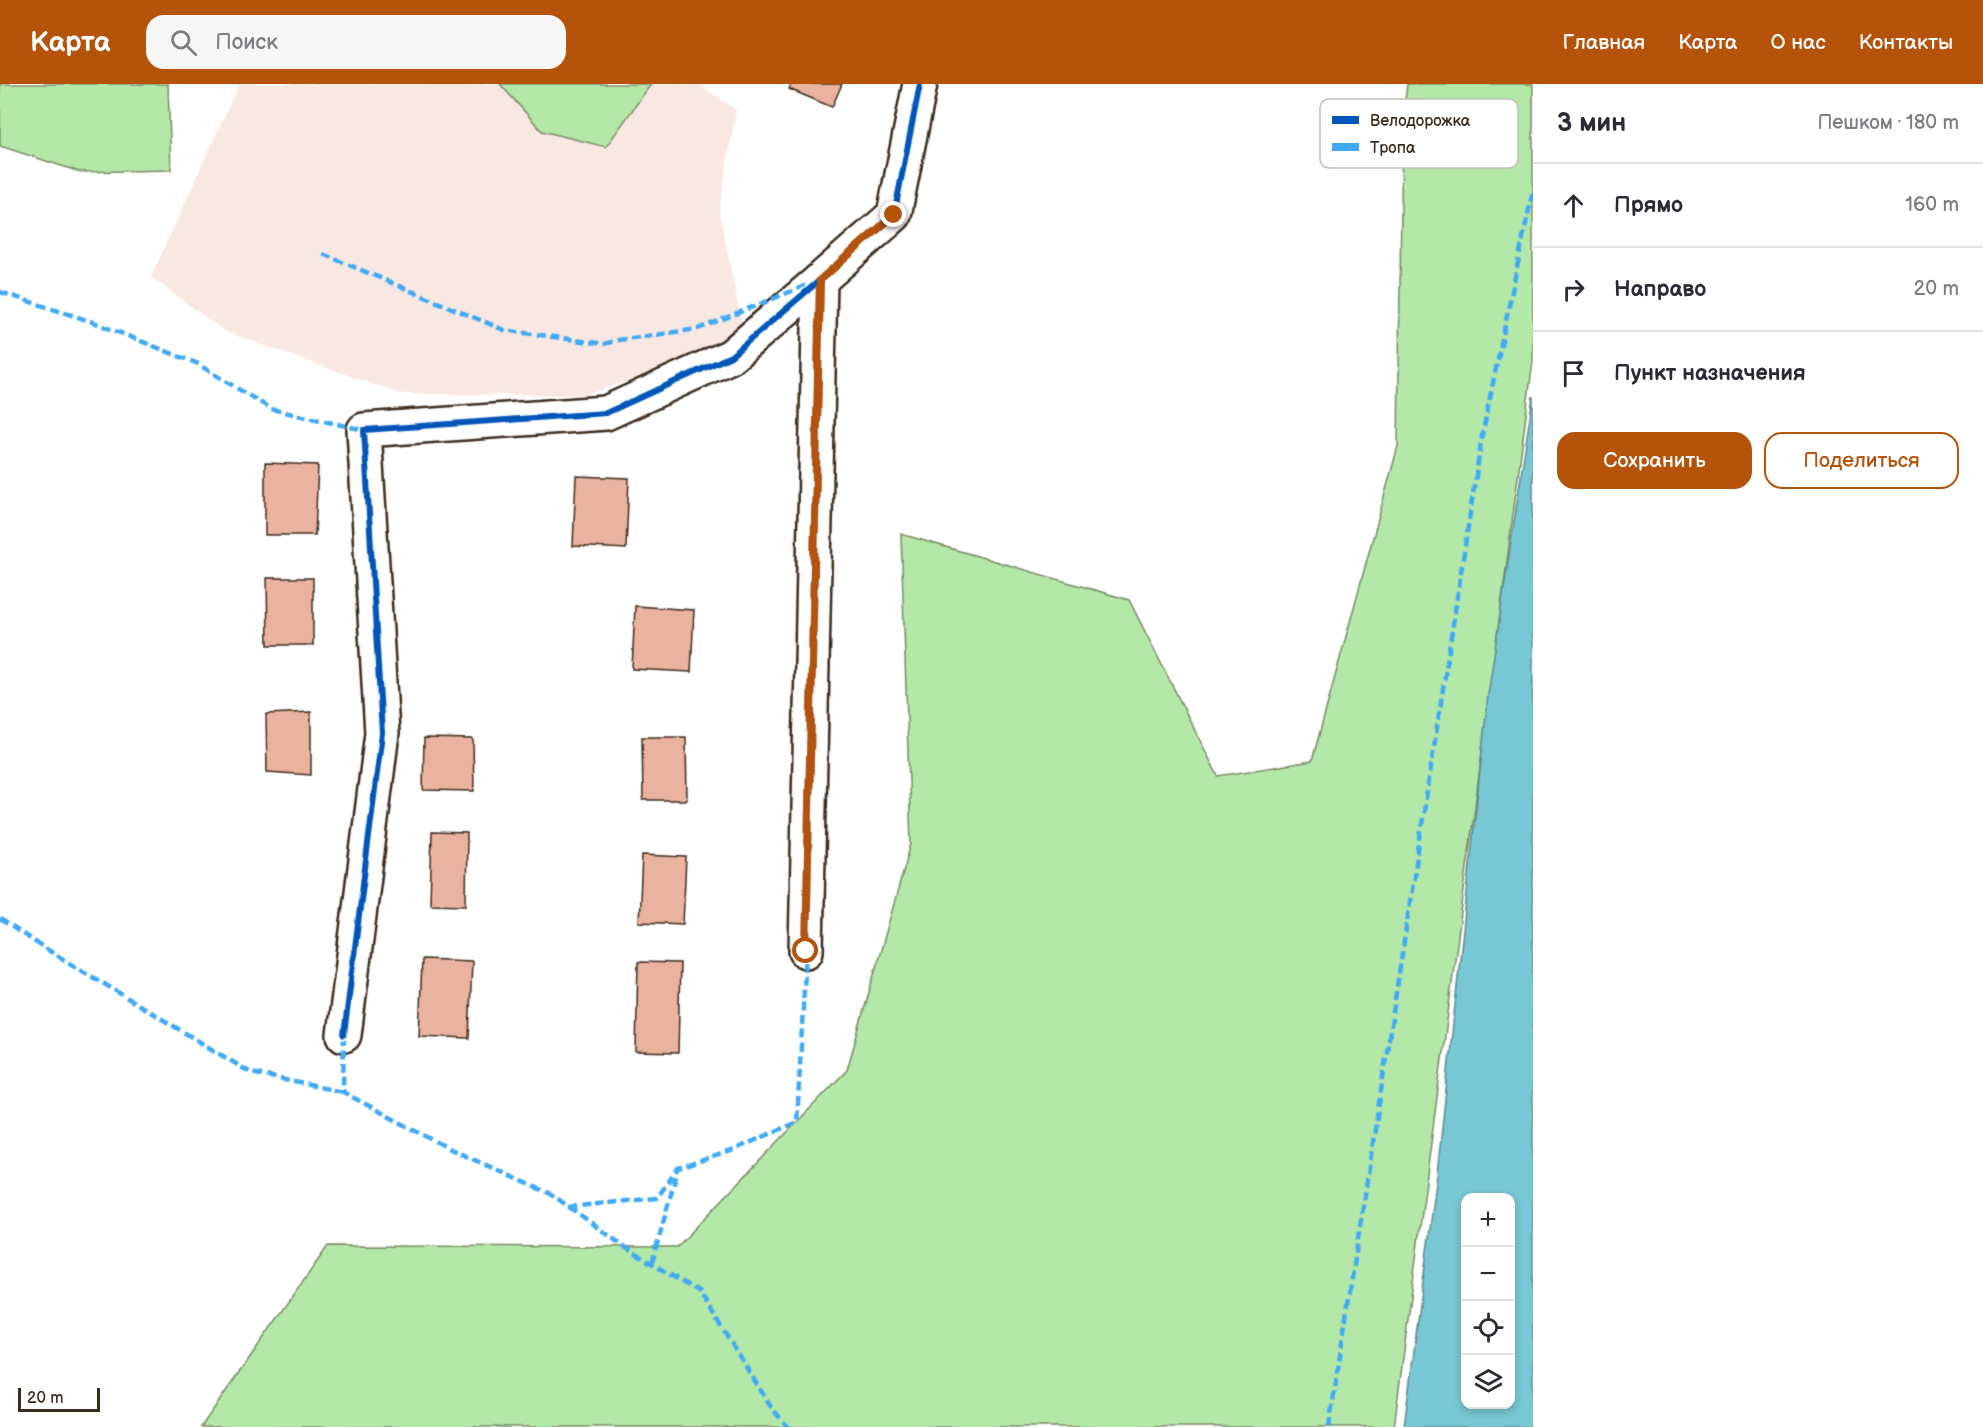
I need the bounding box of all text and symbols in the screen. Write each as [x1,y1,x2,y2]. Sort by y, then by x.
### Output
search box [146,15,566,69]
text: Карта [30,26,110,59]
icon: search [167,26,200,59]
text: Поиск [215,29,278,56]
text: Главная [1562,30,1645,55]
text: Карта [1678,30,1737,55]
text: О нас [1770,30,1826,55]
text: Контакты [1859,30,1953,55]
legend [1320,99,1518,168]
text: 3 мин [1557,108,1626,139]
text: Пешком · 180 m [1817,111,1959,135]
text: Велодорожка [1370,112,1471,131]
text: Тропа [1370,139,1416,158]
icon: ahead [1557,189,1590,222]
text: Прямо [1614,192,1683,219]
text: 160 m [1905,193,1959,217]
route end [880,201,906,227]
icon: right [1557,273,1590,306]
text: Направо [1614,276,1706,303]
text: 20 m [1914,277,1959,301]
icon: arrive [1557,357,1590,390]
text: Пункт назначения [1614,360,1806,387]
button: Сохранить [1557,432,1752,489]
button: Поделиться [1764,432,1959,489]
route start [792,937,818,963]
map controls [1461,1193,1515,1409]
button: + [1461,1193,1515,1247]
button: − [1461,1247,1515,1301]
button: locate [1461,1301,1515,1355]
button: layers [1461,1355,1515,1409]
scale bar [18,1385,100,1412]
text: 20 m [27,1389,63,1408]

